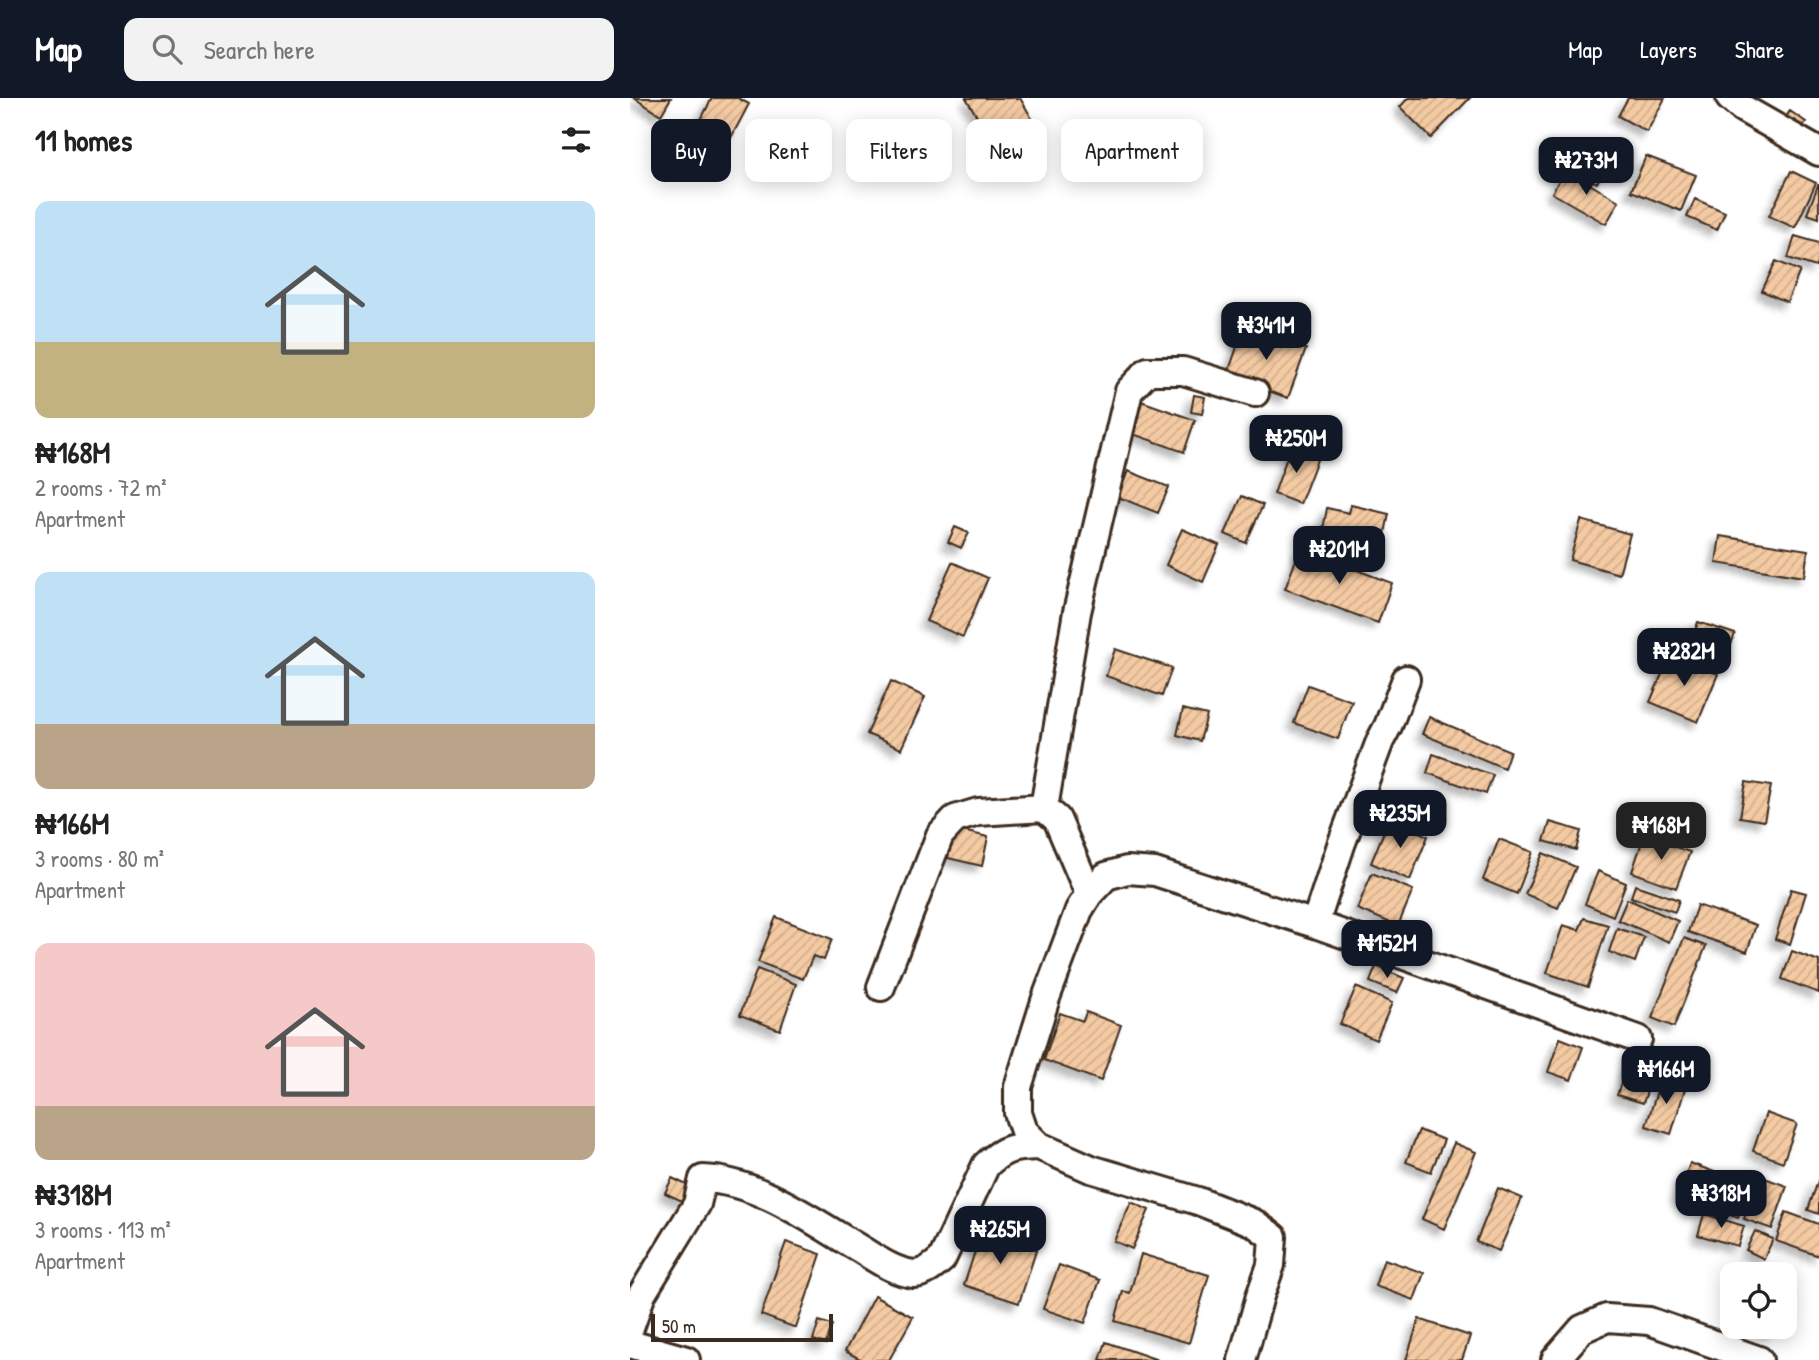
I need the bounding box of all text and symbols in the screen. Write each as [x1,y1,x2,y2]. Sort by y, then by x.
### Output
search box [124,18,614,81]
text: Map [35,27,82,71]
icon: search [148,30,186,68]
text: Search here [204,32,315,67]
text: Map [1568,33,1602,65]
text: Layers [1640,33,1697,65]
text: Share [1735,33,1784,65]
chip: Buy [651,119,731,182]
chip: Rent [745,119,832,182]
chip: Filters [846,119,952,182]
chip: New [966,119,1047,182]
chip: Apartment [1061,119,1203,182]
text: 11 homes [35,120,132,160]
icon: filters [557,121,595,159]
pin: ₦273M [1537,138,1635,197]
text: ₦273M [1555,144,1617,175]
icon: home [252,247,378,373]
pin: ₦341M [1217,302,1315,362]
text: ₦341M [1237,309,1295,340]
pin: ₦250M [1247,416,1345,475]
text: ₦250M [1265,422,1327,453]
text: ₦168M [35,432,110,472]
text: 2 rooms · 72 m² [35,472,167,503]
text: Apartment [35,503,125,534]
pin: ₦201M [1290,526,1388,586]
text: ₦201M [1309,533,1369,564]
icon: home [252,618,378,744]
pin: ₦282M [1635,628,1733,688]
text: ₦282M [1653,635,1715,666]
pin: ₦235M [1351,790,1449,850]
text: ₦235M [1369,797,1431,828]
pin: ₦168M [1612,802,1710,862]
text: ₦166M [35,803,109,843]
text: ₦168M [1632,809,1690,840]
text: 3 rooms · 80 m² [35,843,164,874]
text: Apartment [35,874,125,905]
pin: ₦152M [1338,920,1436,980]
text: ₦152M [1357,927,1417,958]
icon: home [252,989,378,1115]
pin: ₦166M [1617,1046,1715,1106]
text: ₦166M [1638,1053,1695,1084]
pin: ₦318M [1672,1170,1770,1230]
text: ₦318M [35,1174,112,1214]
text: ₦318M [1692,1177,1750,1208]
pin: ₦265M [951,1206,1049,1266]
text: ₦265M [970,1213,1030,1244]
text: 3 rooms · 113 m² [35,1214,171,1245]
text: Apartment [35,1245,125,1276]
map controls [1720,1262,1797,1339]
button: locate [1720,1262,1797,1339]
scale bar [651,1311,833,1343]
text: 50 m [662,1313,696,1339]

